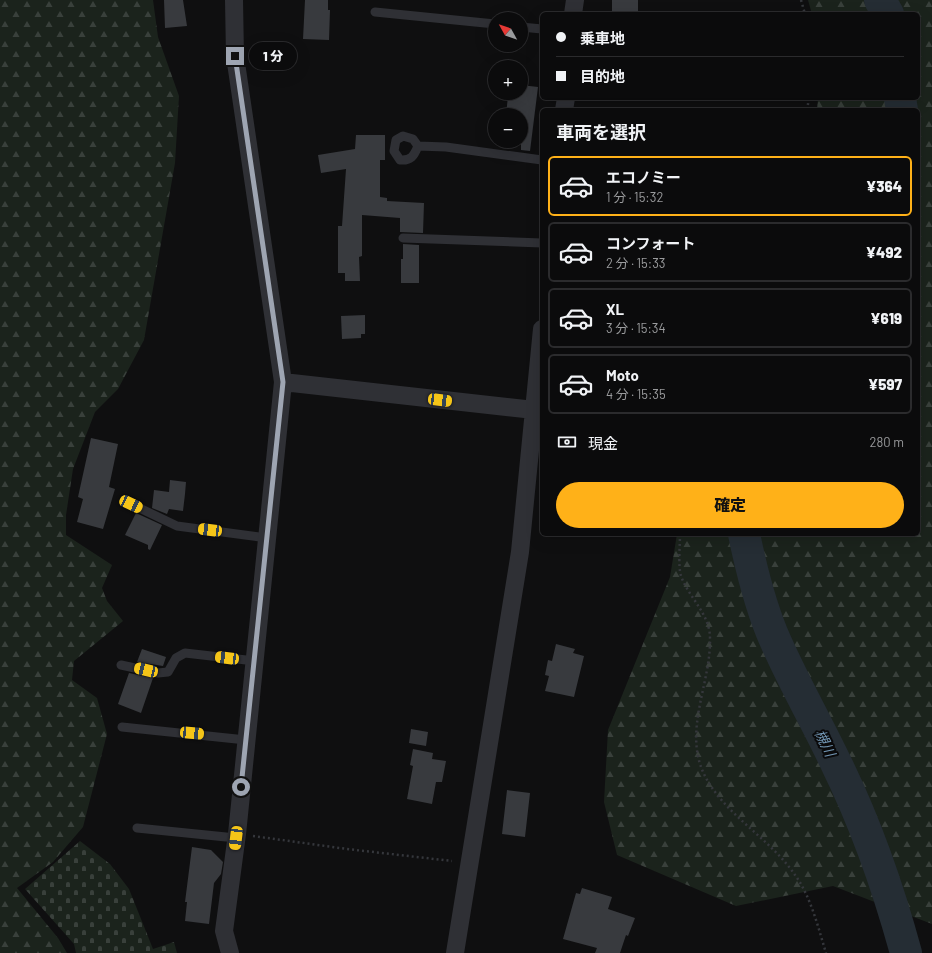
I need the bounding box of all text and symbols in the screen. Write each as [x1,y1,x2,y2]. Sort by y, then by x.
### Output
north arrow [488,12,528,52]
map controls [488,12,528,148]
text: 乗車地 [580,29,625,47]
callout: 1 分 [249,42,297,70]
route end [226,47,244,65]
text: 1 分 [263,48,283,64]
button: + [488,60,528,100]
text: 目的地 [580,67,625,85]
button: − [488,108,528,148]
text: 車両を選択 [556,121,646,143]
icon: car [558,168,594,204]
text: エコノミー [606,168,681,186]
text: ¥364 [866,177,902,195]
text: 1 分 · 15:32 [606,189,663,205]
icon: car [558,234,594,270]
text: コンフォート [606,234,696,252]
text: ¥492 [866,243,902,261]
text: 2 分 · 15:33 [606,255,666,271]
icon: car [558,300,594,336]
text: XL [606,300,624,318]
text: ¥619 [870,309,902,327]
text: 3 分 · 15:34 [606,320,666,336]
icon: car [558,366,594,402]
text: Moto [606,366,639,384]
text: ¥597 [868,375,902,393]
text: 4 分 · 15:35 [606,386,666,402]
car [427,393,453,407]
icon: cash [556,431,578,453]
text: 現金 [588,434,618,452]
text: 280 m [870,434,904,450]
button: 確定 [556,482,904,528]
car [118,493,144,515]
car [197,523,223,537]
car [214,651,240,665]
car [133,661,159,679]
car [180,726,204,740]
water label: 槻川 [812,726,840,761]
route start [232,778,250,796]
car [229,825,243,851]

